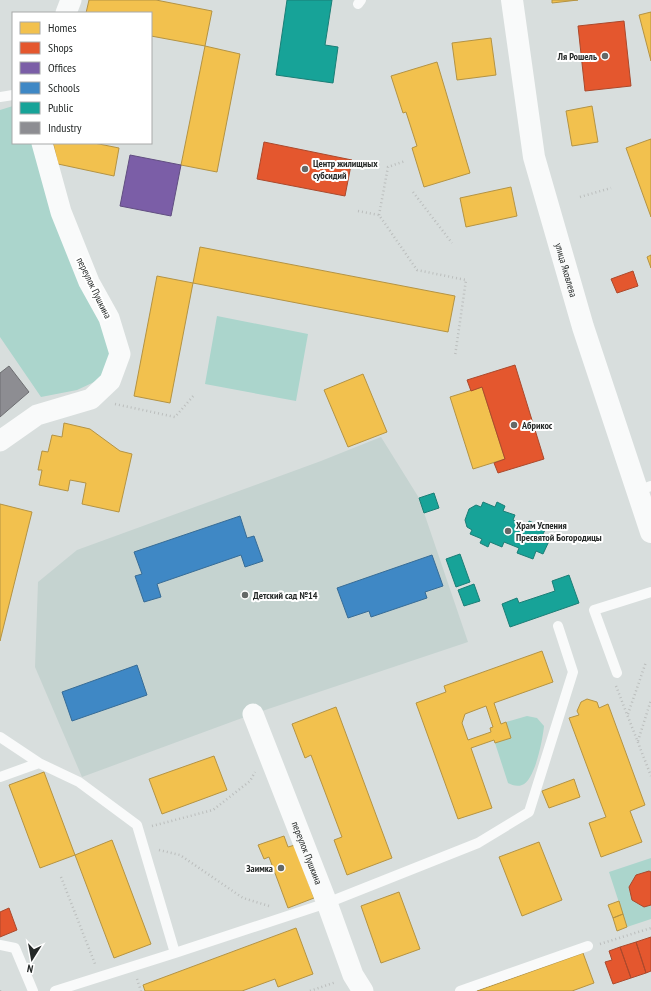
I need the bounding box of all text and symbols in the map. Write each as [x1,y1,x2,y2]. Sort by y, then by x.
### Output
legend [12,12,152,144]
text: Homes [48,20,76,35]
text: Shops [48,40,73,55]
place label: Ля Рошель [557,50,597,63]
marker: Ля Рошель [600,51,610,61]
text: Offices [48,60,76,75]
text: Schools [48,80,80,95]
text: Public [48,100,74,115]
text: Industry [48,120,82,135]
place label: Центр жилищных субсидий [313,157,378,182]
marker: Центр жилищных субсидий [300,164,310,174]
street label: улица Яковлева [553,241,580,298]
street label: переулок Пушкина [74,255,114,321]
place label: Абрикос [521,419,553,432]
marker: Абрикос [509,420,519,430]
place label: Храм Успения Пресвятой Богородицы [516,519,602,544]
marker: Храм Успения Пресвятой Богородицы [503,526,513,536]
place label: Детский сад №14 [253,589,318,602]
marker: Детский сад №14 [240,590,250,600]
street label: переулок Пушкина [289,819,325,886]
place label: Заимка [246,862,273,875]
marker: Заимка [276,863,286,873]
north arrow [12,939,52,979]
text: N [26,961,34,976]

